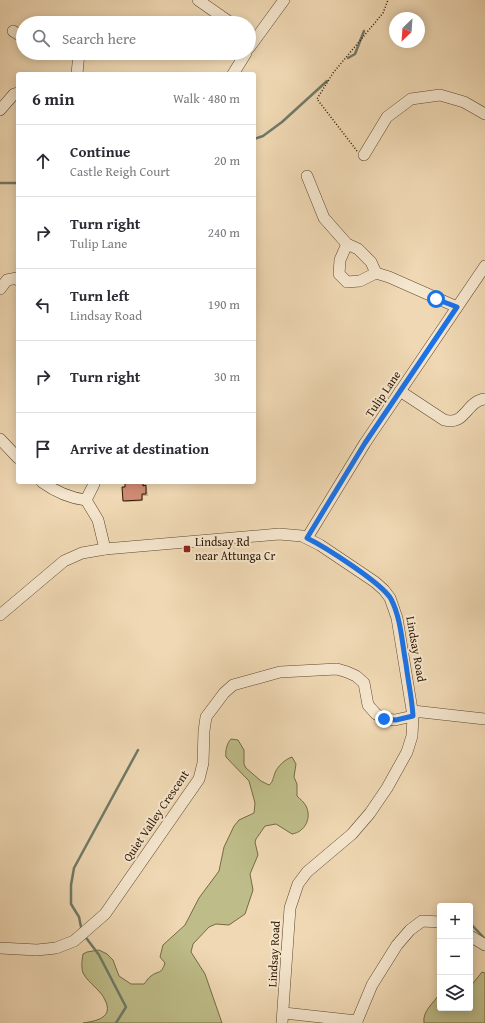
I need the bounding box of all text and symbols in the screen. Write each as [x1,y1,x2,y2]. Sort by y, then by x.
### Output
north arrow [389,12,425,48]
search box [16,16,256,60]
icon: search [30,27,52,49]
text: Search here [62,28,136,49]
text: 6 min [32,86,74,111]
text: Walk · 480 m [173,89,240,108]
text: Continue [70,141,131,162]
icon: ahead [32,150,54,172]
text: 20 m [214,151,240,170]
text: Castle Reigh Court [70,162,170,181]
text: Turn right [70,213,141,234]
icon: right [32,222,54,244]
text: 240 m [208,223,240,242]
text: Tulip Lane [70,234,127,253]
text: Turn left [70,285,129,306]
route start [427,290,445,308]
icon: left [32,294,54,316]
text: 190 m [208,295,240,314]
text: Lindsay Road [70,306,142,325]
icon: right [32,366,54,388]
text: Turn right [70,366,141,387]
text: 30 m [214,367,240,386]
street label: Tulip Lane [361,367,405,420]
icon: arrive [32,438,54,460]
text: Arrive at destination [70,438,209,459]
place label: Lindsay Rd near Attunga Cr [195,533,275,564]
marker: Lindsay Rd near Attunga Cr [182,544,192,554]
street label: Lindsay Road [402,615,431,684]
route end [375,710,393,728]
street label: Quiet Valley Crescent [119,766,193,865]
map controls [437,903,473,1011]
button: + [437,903,473,939]
street label: Lindsay Road [263,920,284,988]
button: − [437,939,473,975]
button: layers [437,975,473,1011]

